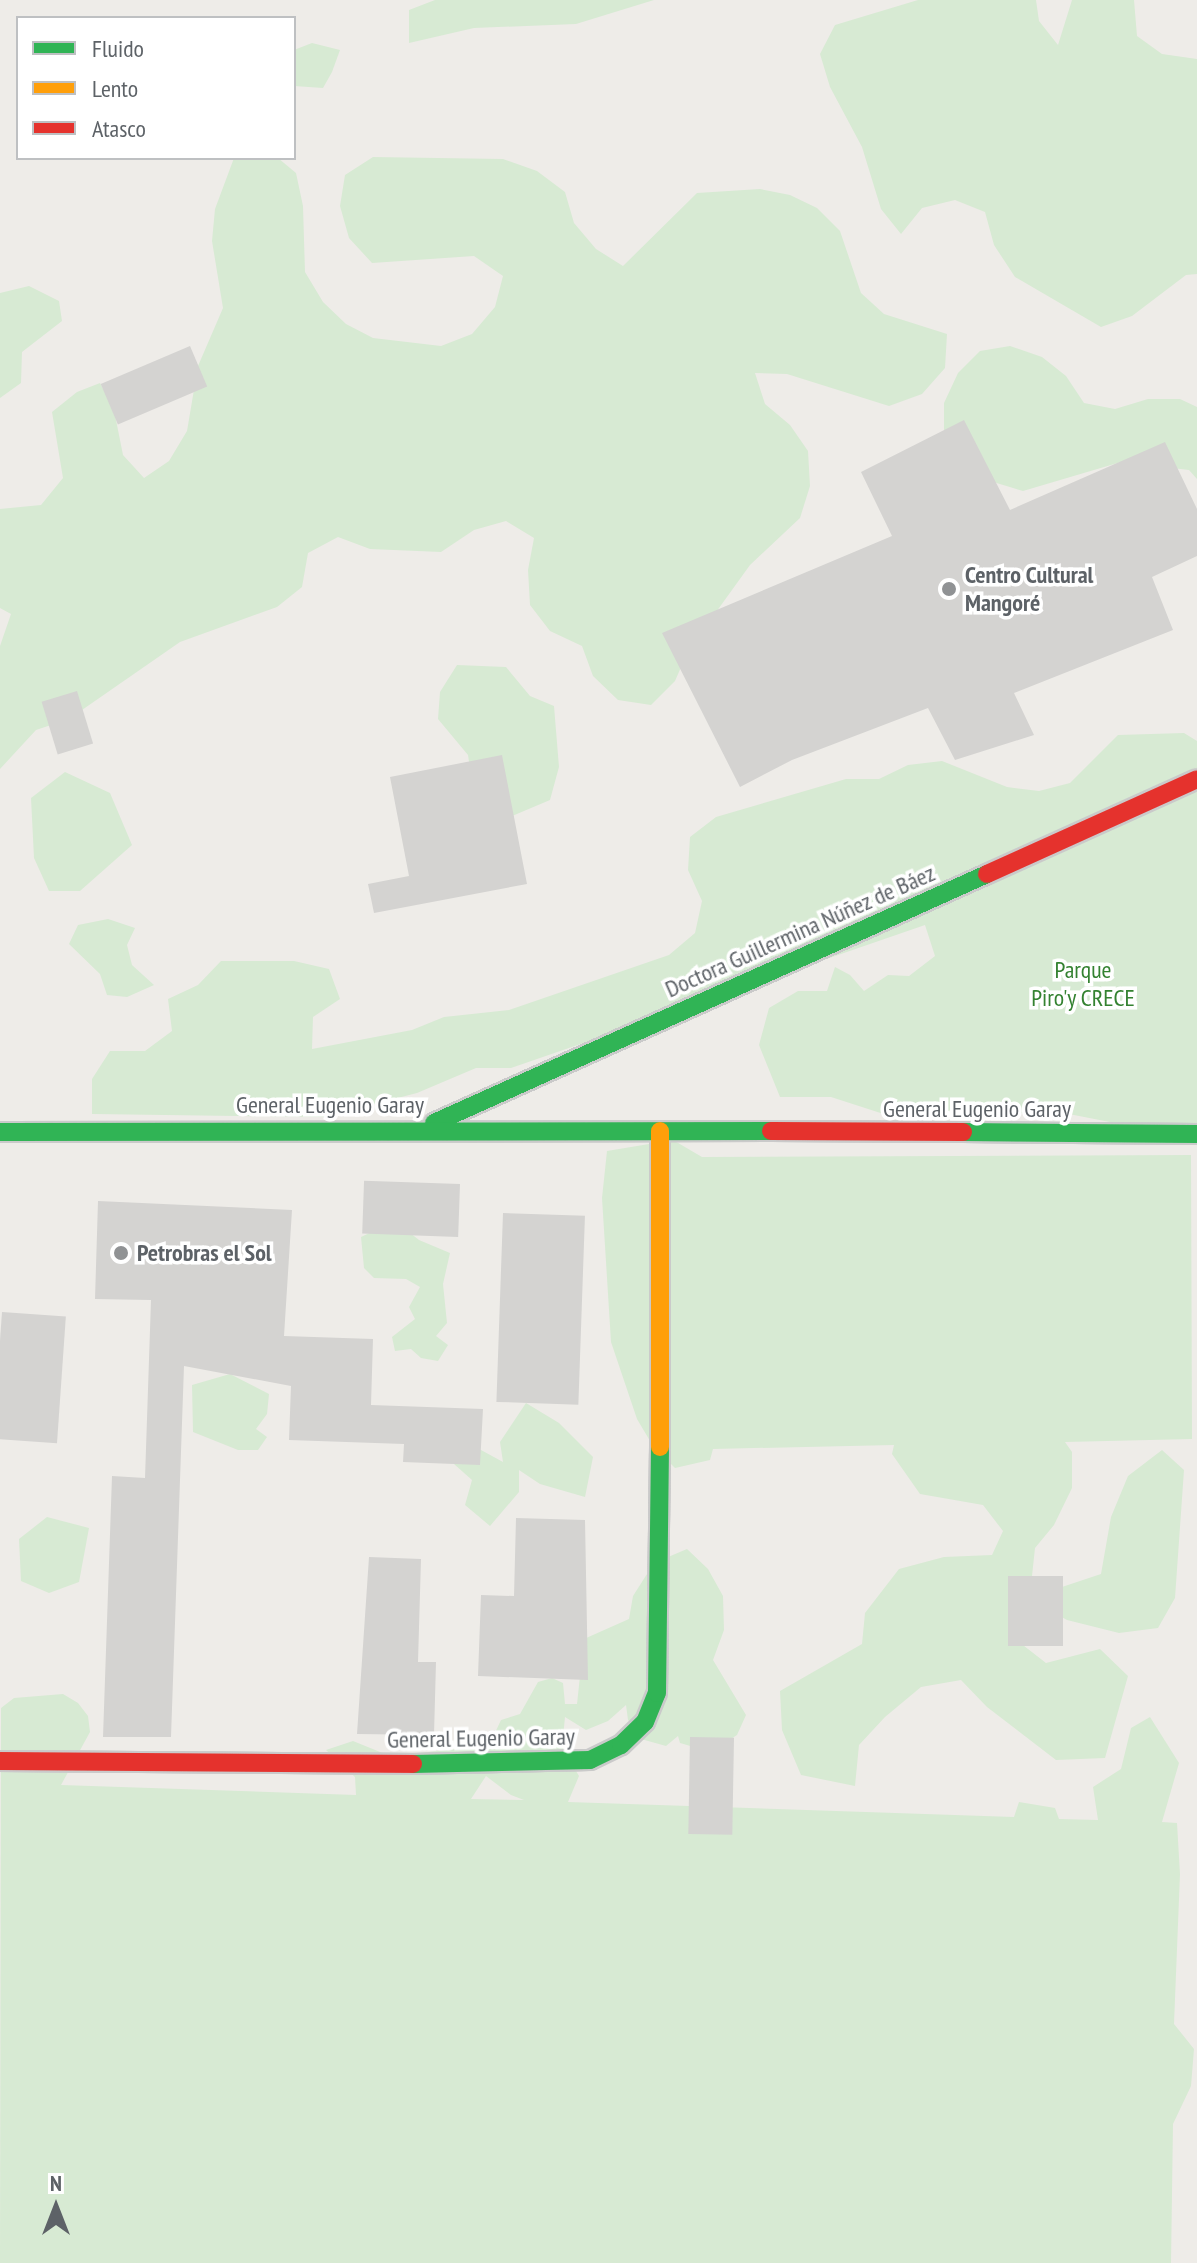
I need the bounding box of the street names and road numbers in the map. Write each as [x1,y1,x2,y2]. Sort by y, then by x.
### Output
street label: Doctora Guillermina Núñez de Báez [660,858,940,1004]
street label: General Eugenio Garay [236,1091,424,1119]
street label: General Eugenio Garay [883,1095,1071,1123]
street label: General Eugenio Garay [387,1722,575,1754]

